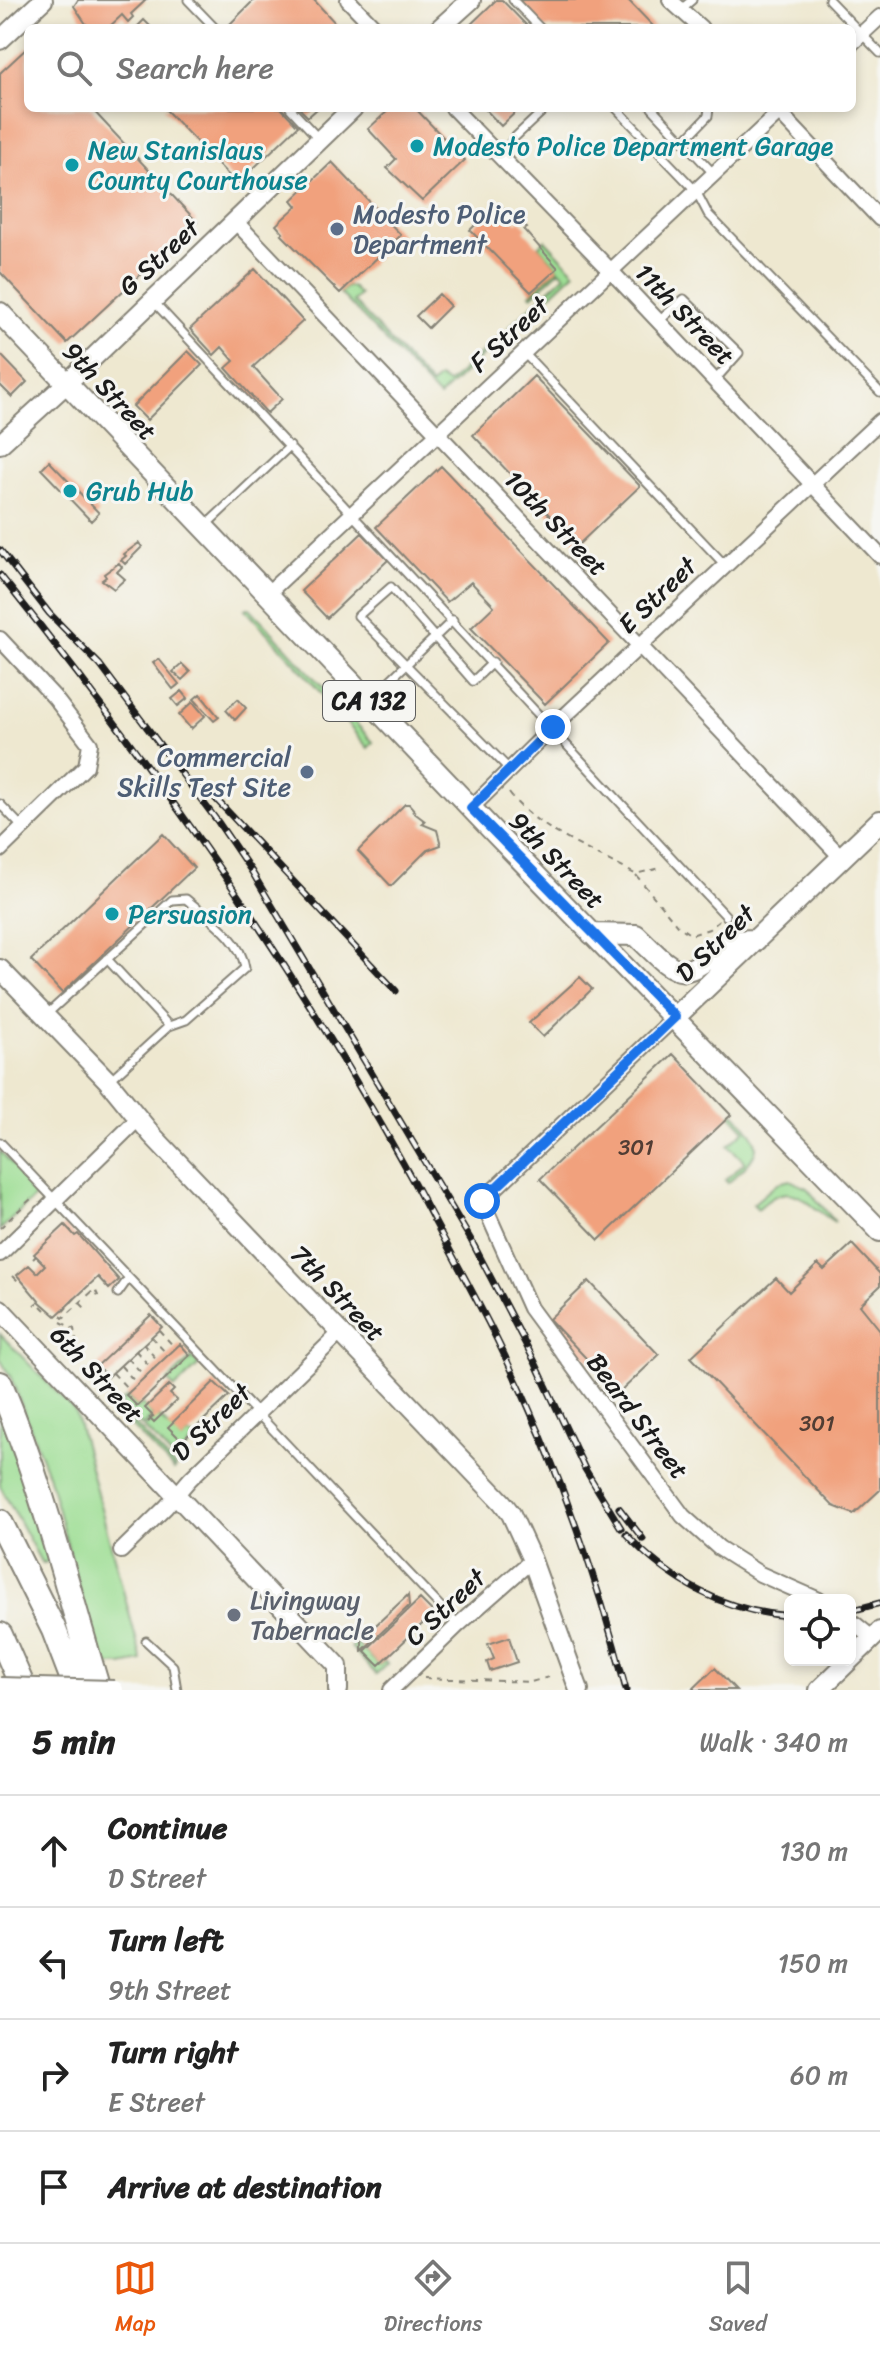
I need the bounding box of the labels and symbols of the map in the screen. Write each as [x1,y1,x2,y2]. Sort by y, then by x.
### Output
place label: Modesto Police Department Garage [433,123,834,169]
place label: New Stanislaus County Courthouse [88,127,308,203]
marker: Modesto Police Department Garage [408,137,426,155]
marker: New Stanislaus County Courthouse [63,156,81,174]
place label: Modesto Police Department [353,191,526,267]
street label: G Street [107,206,212,307]
marker: Modesto Police Department [328,220,346,238]
street label: 11th Street [623,251,747,377]
street label: F Street [458,283,561,384]
street label: 9th Street [51,330,169,452]
street label: 10th Street [493,459,619,587]
place label: Grub Hub [86,468,194,514]
marker: Grub Hub [61,482,79,500]
street label: E Street [606,544,709,645]
road number: CA 132 [323,681,415,721]
route end [535,709,571,745]
place label: Commercial Skills Test Site [117,734,292,810]
marker: Commercial Skills Test Site [298,763,316,781]
street label: 9th Street [498,800,616,920]
place label: Persuasion [128,891,252,937]
street label: D Street [664,891,767,994]
marker: Persuasion [103,905,121,923]
house number: 301 [618,1128,654,1167]
route start [464,1183,500,1219]
street label: 7th Street [279,1233,397,1353]
street label: 6th Street [39,1314,155,1434]
street label: Beard Street [575,1342,701,1490]
street label: D Street [160,1370,263,1473]
house number: 301 [799,1404,835,1443]
street label: C Street [393,1556,498,1657]
place label: Livingway Tabernacle [250,1577,374,1653]
marker: Livingway Tabernacle [225,1606,243,1624]

